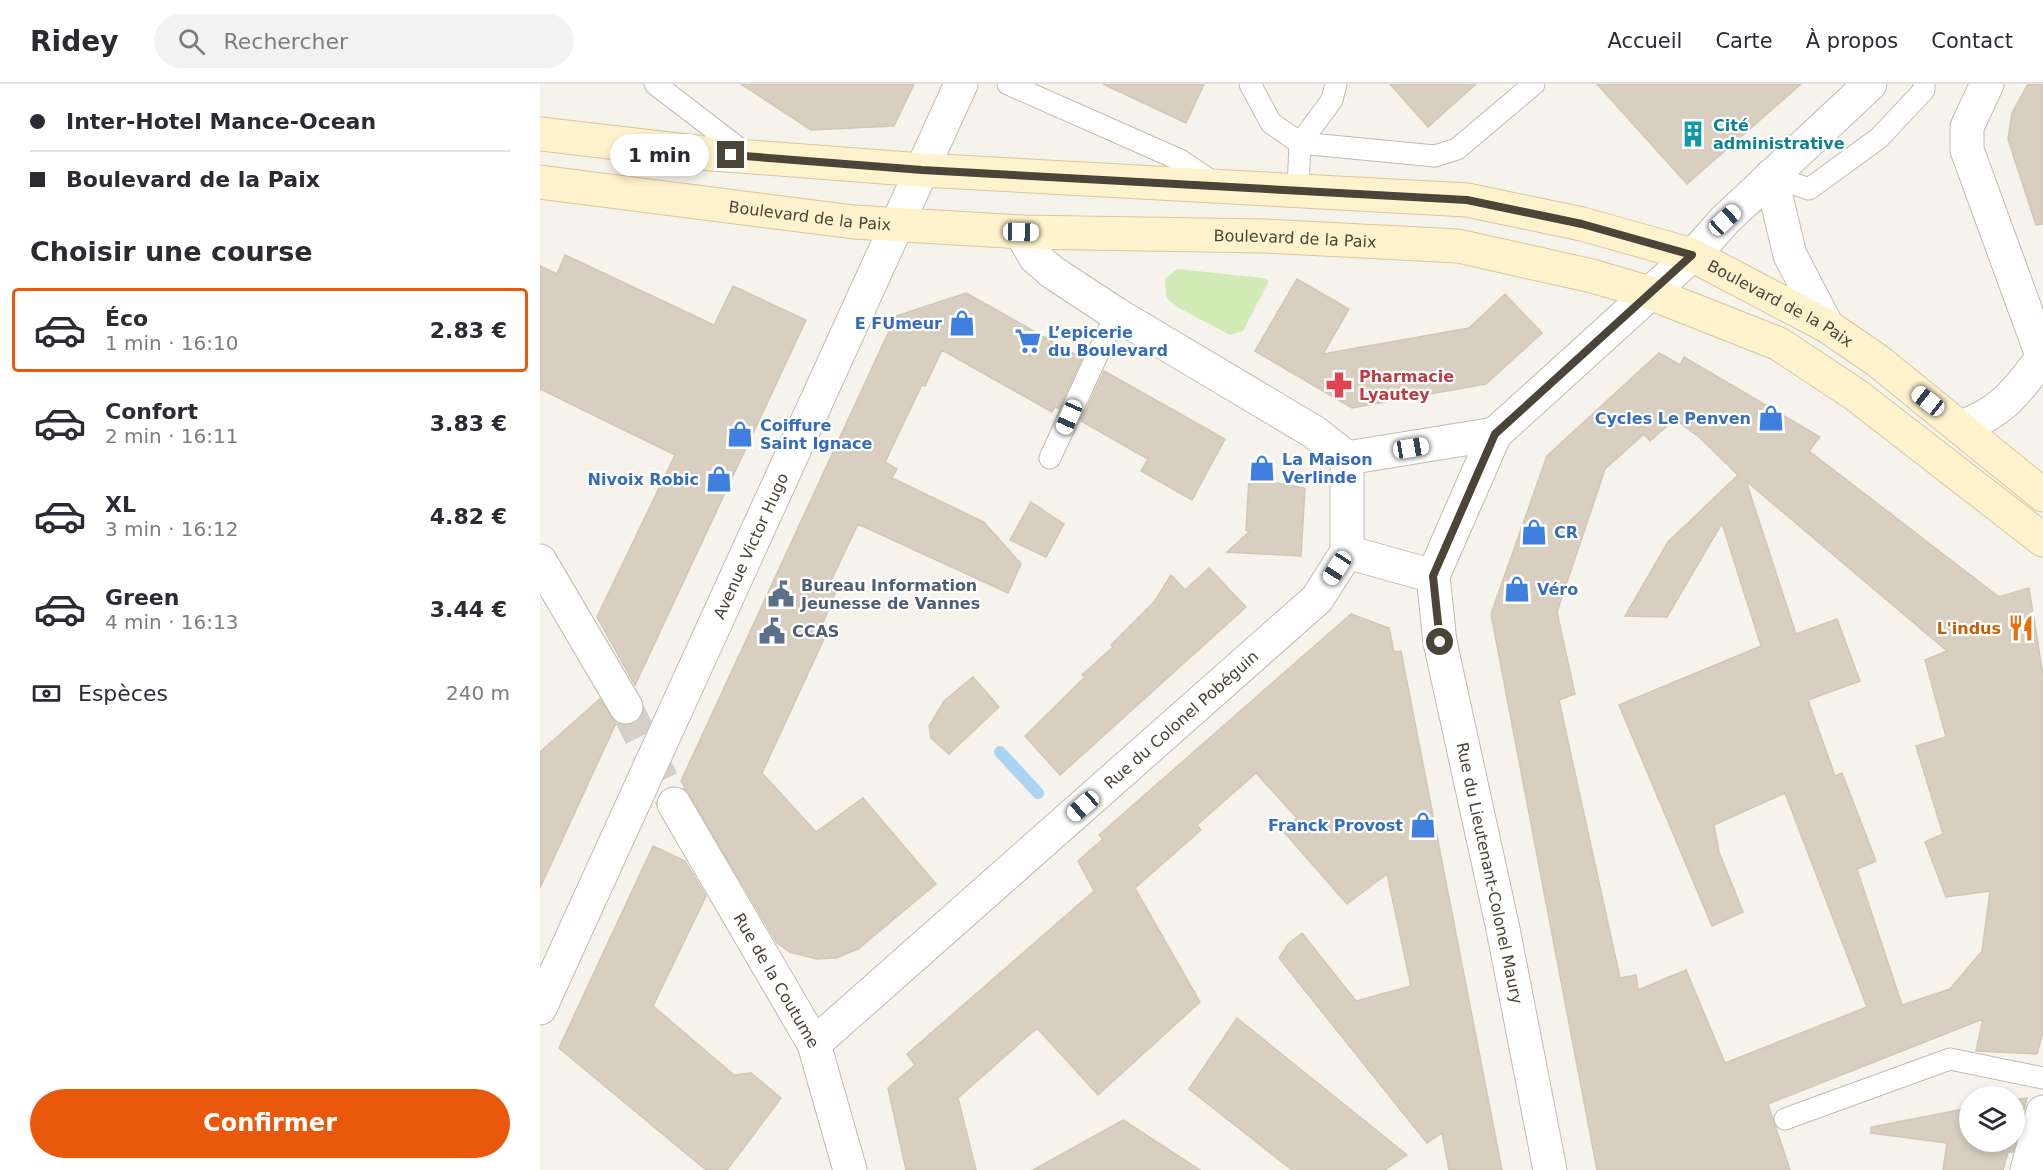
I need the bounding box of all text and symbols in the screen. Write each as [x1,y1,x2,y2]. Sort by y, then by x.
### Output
search box [154,14,574,68]
text: Ridey [30,25,118,58]
icon: search [175,25,208,58]
text: Rechercher [223,29,348,54]
text: Accueil [1607,29,1682,53]
text: Carte [1715,29,1773,53]
text: À propos [1806,29,1898,53]
text: Contact [1931,29,2013,53]
text: Inter-Hotel Mance-Ocean [66,109,376,134]
place label: Cité administrative [1713,116,1845,153]
building icon: Cité administrative [1678,119,1708,149]
callout: 1 min [611,134,710,176]
route end [717,141,744,168]
text: 1 min [628,143,691,167]
text: Boulevard de la Paix [66,167,320,192]
street label: Boulevard de la Paix [728,197,892,234]
car [1706,201,1744,239]
car [1003,223,1039,241]
street label: Boulevard de la Paix [1213,226,1377,252]
text: Choisir une course [30,236,313,267]
street label: Boulevard de la Paix [1704,256,1857,351]
icon: car [33,303,87,357]
text: Éco [105,306,148,331]
shop icon: E FUmeur [947,308,977,338]
place label: E FUmeur [855,314,942,333]
text: 2.83 € [430,318,507,343]
place label: L’epicerie du Boulevard [1048,323,1168,360]
supermarket icon: L’epicerie du Boulevard [1013,326,1043,356]
text: 1 min · 16:10 [105,331,239,355]
place label: Pharmacie Lyautey [1359,367,1454,404]
pharmacy icon: Pharmacie Lyautey [1324,370,1354,400]
car [1908,383,1948,419]
icon: car [33,396,87,450]
car [1053,397,1085,437]
text: Confort [105,399,198,424]
shop icon: Cycles Le Penven [1756,403,1786,433]
place label: Cycles Le Penven [1595,409,1751,428]
text: 3.83 € [430,411,507,436]
place label: Coiffure Saint Ignace [760,416,872,453]
shop icon: Coiffure Saint Ignace [725,419,755,449]
text: 2 min · 16:11 [105,424,239,448]
car [1392,436,1430,460]
place label: La Maison Verlinde [1282,450,1373,487]
shop icon: La Maison Verlinde [1247,453,1277,483]
shop icon: Nivoix Robic [704,464,734,494]
place label: Nivoix Robic [588,470,699,489]
street label: Avenue Victor Hugo [710,470,793,622]
icon: car [33,489,87,543]
text: XL [105,492,136,517]
text: 4.82 € [430,504,507,529]
text: 3 min · 16:12 [105,517,239,541]
shop icon: CR [1519,517,1549,547]
place label: CR [1554,523,1578,542]
car [1320,548,1354,588]
shop icon: Véro [1502,574,1532,604]
place label: Bureau Information Jeunesse de Vannes [800,576,980,613]
public building icon: Bureau Information Jeunesse de Vannes [766,579,796,609]
place label: Véro [1537,580,1578,599]
icon: car [33,582,87,636]
text: Green [105,585,179,610]
text: 3.44 € [430,597,507,622]
text: 4 min · 16:13 [105,610,239,634]
restaurant icon: L'indus [2006,613,2036,643]
public building icon: CCAS [757,616,787,646]
place label: L'indus [1937,619,2001,638]
place label: CCAS [792,622,839,641]
route start [1426,628,1453,655]
street label: Rue du Colonel Pobéguin [1100,647,1262,793]
icon: cash [30,677,63,710]
text: Espèces [78,681,168,706]
text: 240 m [446,681,510,705]
street label: Rue du Lieutenant-Colonel Maury [1452,741,1527,1006]
car [1064,787,1102,825]
shop icon: Franck Provost [1408,810,1438,840]
place label: Franck Provost [1268,816,1403,835]
street label: Rue de la Coutume [730,910,823,1051]
map controls [1959,1086,2025,1152]
button: layers [1959,1086,2025,1152]
button: Confirmer [30,1089,510,1158]

